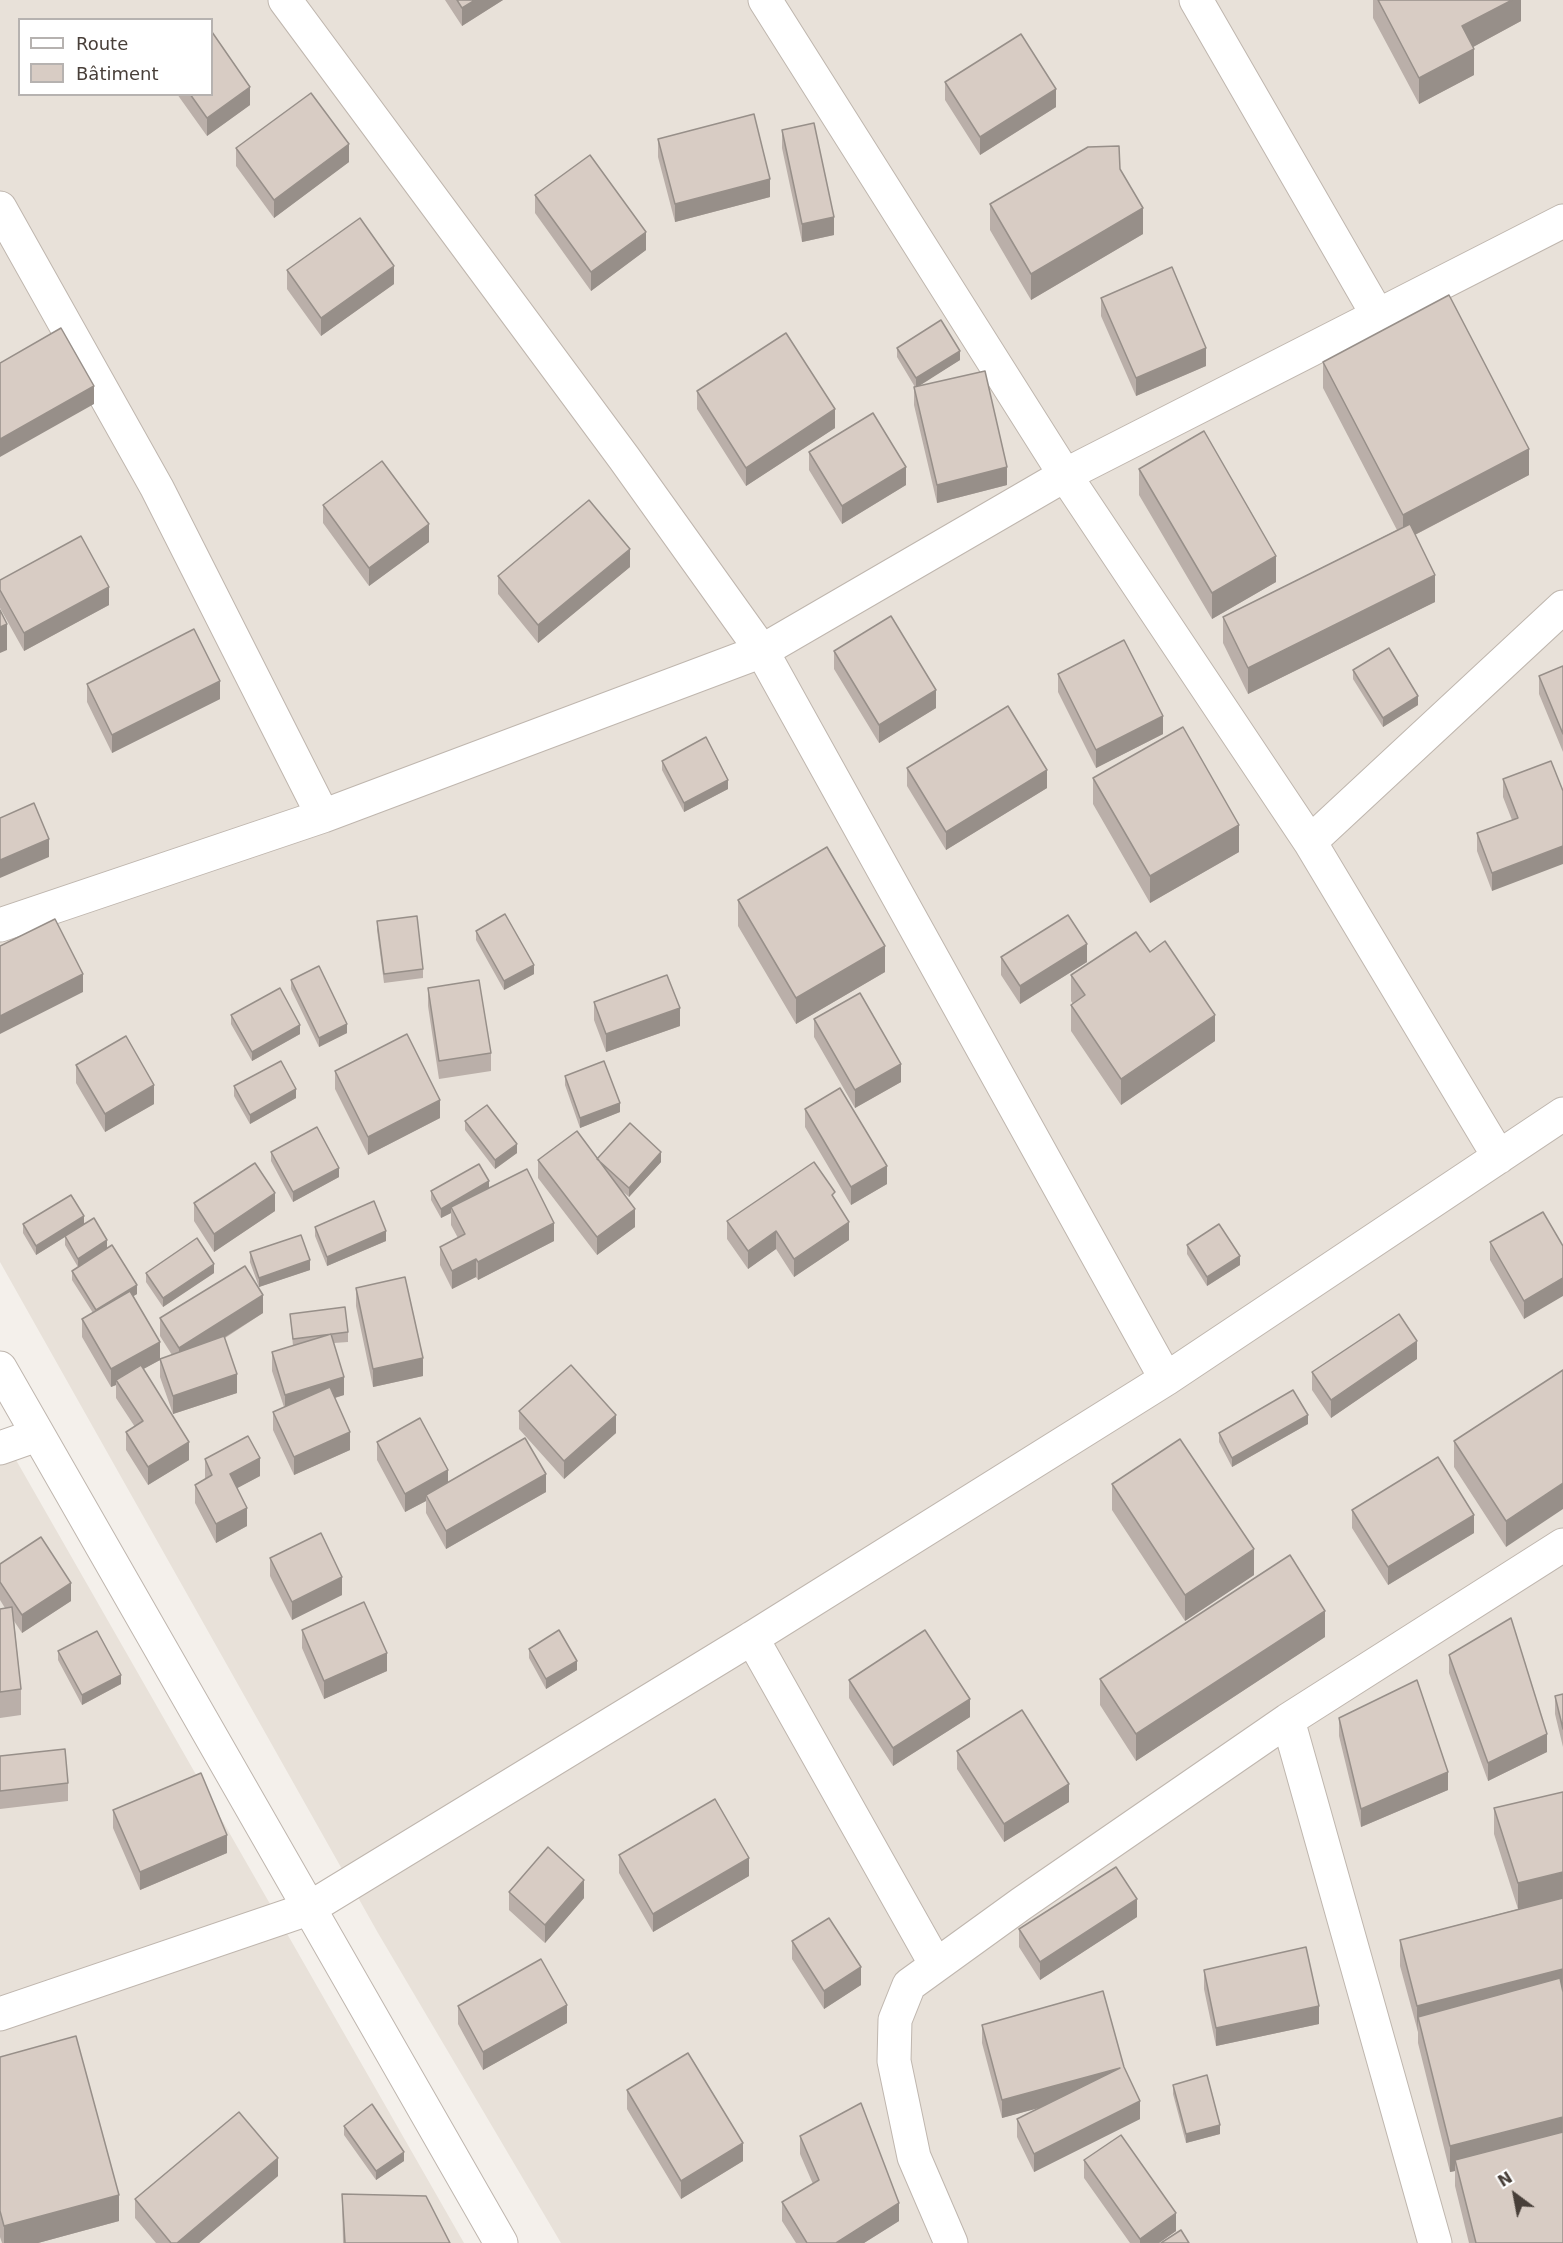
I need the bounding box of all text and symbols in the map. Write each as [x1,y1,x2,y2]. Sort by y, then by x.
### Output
legend [18,18,213,96]
text: Route [76,33,128,54]
text: Bâtiment [76,63,159,84]
north arrow [1485,2165,1545,2225]
text: N [1494,2168,1516,2191]

